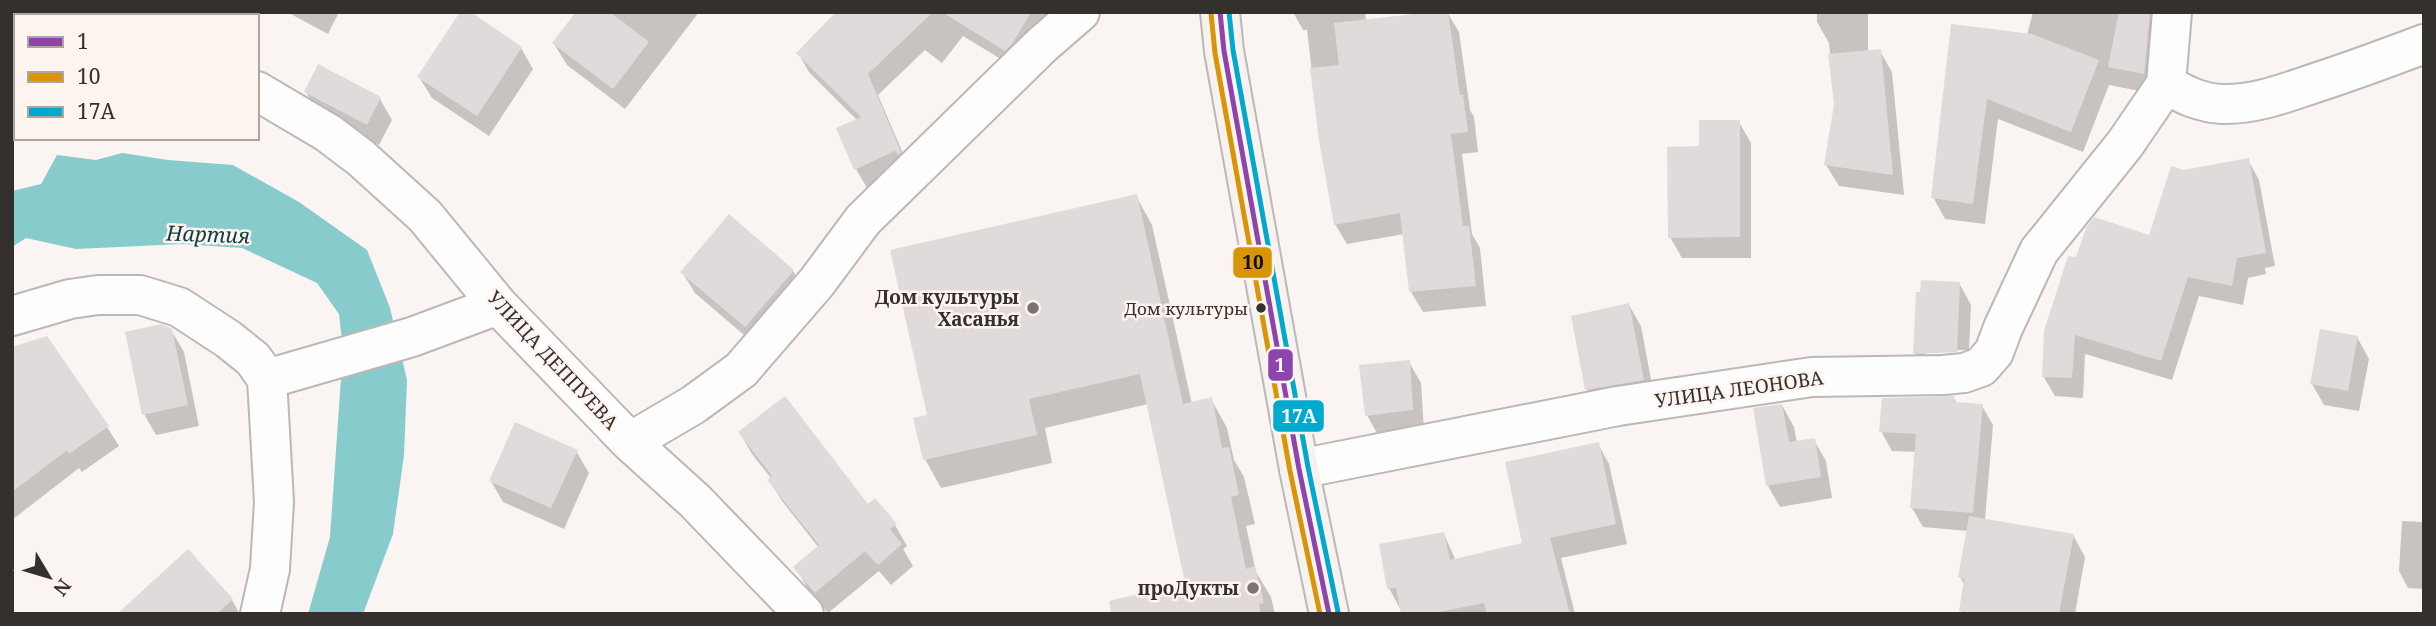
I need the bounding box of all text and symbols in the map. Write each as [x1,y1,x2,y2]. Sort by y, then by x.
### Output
legend [14,14,259,140]
text: 1 [77,27,89,55]
text: 10 [77,62,100,90]
text: 17А [77,97,115,125]
water label: Нартия [165,219,250,249]
line badge: 10 [1232,246,1273,279]
text: 10 [1242,249,1264,275]
place label: Дом культуры Хасанья [875,284,1019,332]
street label: УЛИЦА ДЕППУЕВА [482,285,625,435]
place label: Дом культуры [1124,297,1248,320]
marker: Дом культуры Хасанья [1025,300,1041,316]
marker: Дом культуры [1254,301,1268,315]
line badge: 1 [1267,348,1294,382]
text: 1 [1275,352,1285,378]
street label: УЛИЦА ЛЕОНОВА [1653,364,1825,414]
line badge: 17А [1272,399,1325,433]
text: 17А [1281,403,1318,429]
north arrow [14,542,84,612]
text: N [48,574,77,601]
place label: проДукты [1138,575,1239,601]
marker: проДукты [1245,580,1261,596]

